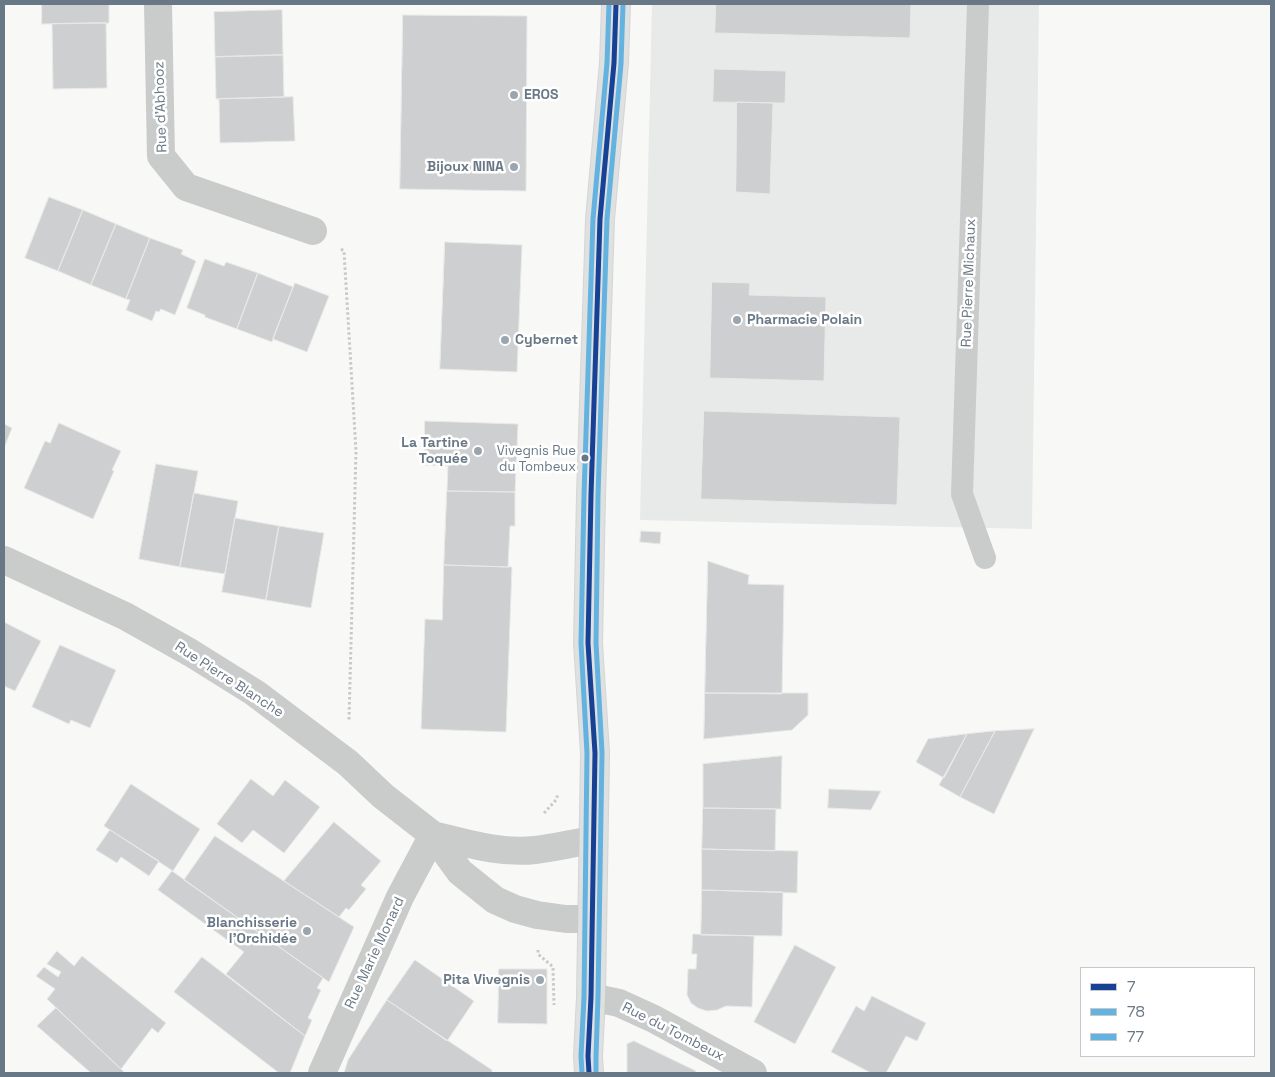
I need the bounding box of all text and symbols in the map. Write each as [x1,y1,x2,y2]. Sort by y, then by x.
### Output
street label: Rue d'Abhooz [151,61,171,153]
place label: EROS [524,87,559,103]
marker: EROS [508,89,520,101]
place label: Bijoux NINA [427,159,504,175]
marker: Bijoux NINA [508,161,520,173]
street label: Rue Pierre Michaux [958,218,980,348]
place label: Pharmacie Polain [747,312,862,328]
marker: Pharmacie Polain [731,314,743,326]
place label: Cybernet [515,332,578,348]
marker: Cybernet [499,334,511,346]
place label: La Tartine Toquée [401,435,468,468]
place label: Vivegnis Rue du Tombeux [497,443,576,474]
marker: La Tartine Toquée [472,445,484,457]
marker: Vivegnis Rue du Tombeux [580,453,590,463]
street label: Rue Pierre Blanche [172,639,286,721]
street label: Rue Marie Monard [342,894,408,1012]
place label: Blanchisserie l’Orchidée [207,915,297,948]
marker: Blanchisserie l’Orchidée [301,925,313,937]
legend [1080,967,1255,1057]
place label: Pita Vivegnis [443,972,530,988]
marker: Pita Vivegnis [534,974,546,986]
text: 7 [1127,977,1135,996]
street label: Rue du Tombeux [619,999,727,1065]
text: 78 [1127,1002,1145,1021]
text: 77 [1127,1027,1144,1046]

